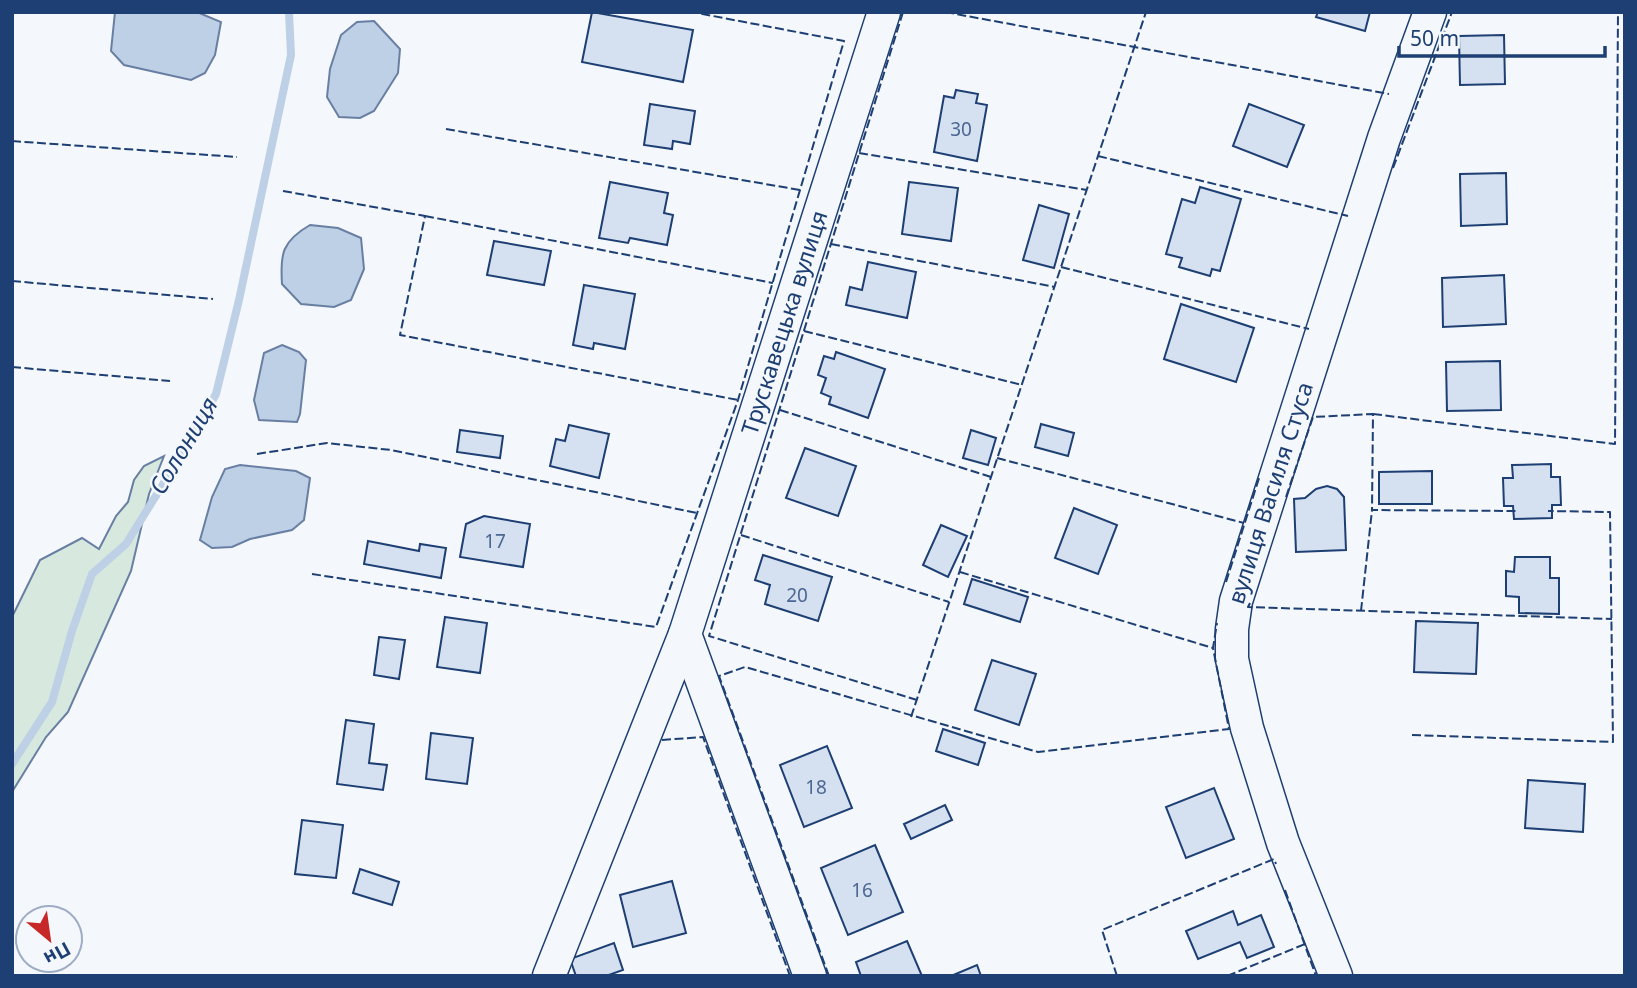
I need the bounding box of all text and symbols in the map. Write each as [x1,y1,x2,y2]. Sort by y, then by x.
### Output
scale bar [1399,14,1606,58]
text: 50 m [1410,24,1459,52]
house number: 30 [950,116,972,142]
street label: Трускавецька вулиця [733,206,834,439]
street label: вулиця Василя Стуса [1219,378,1320,608]
water label: Солониця [141,390,225,500]
house number: 17 [484,528,506,554]
house number: 20 [786,582,808,608]
house number: 18 [805,774,827,800]
house number: 16 [851,877,873,903]
north arrow [14,904,84,974]
text: Пн [39,936,75,972]

